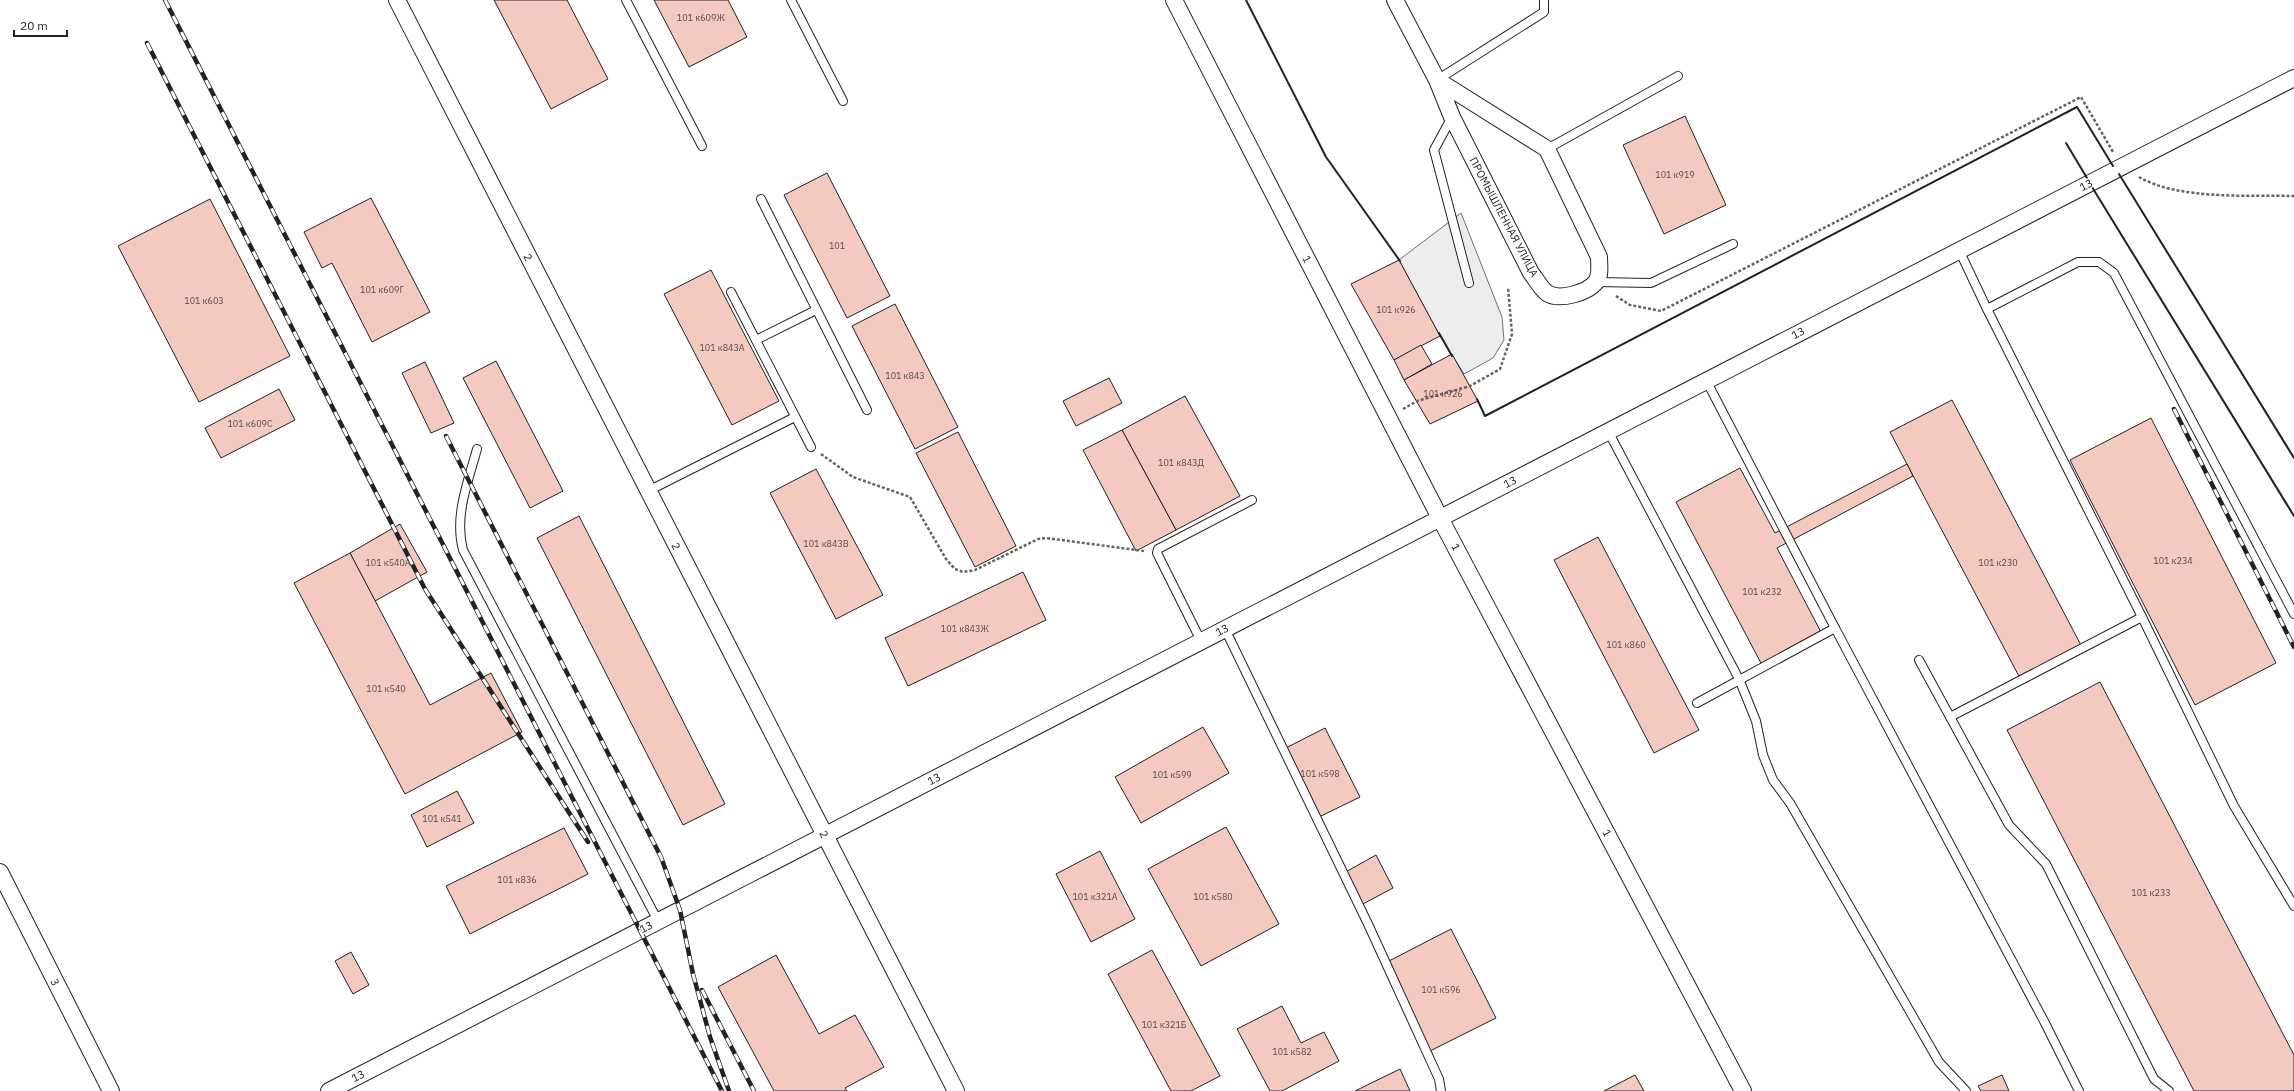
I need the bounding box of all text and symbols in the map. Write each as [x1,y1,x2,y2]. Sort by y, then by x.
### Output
scale bar [14,12,67,38]
house number: 101 к609Ж [677,12,725,23]
text: 20 m [20,18,48,33]
street label: ПРОМЫШЛЕННАЯ УЛИЦА [1466,155,1542,279]
house number: 101 к919 [1655,169,1695,180]
street label: 13 [2077,176,2095,194]
house number: 101 [829,240,845,251]
street label: 2 [520,251,536,263]
street label: 1 [1299,253,1315,265]
house number: 101 к609Г [360,284,404,295]
house number: 101 к603 [184,295,224,306]
house number: 101 к926 [1376,304,1416,315]
street label: 13 [1789,324,1807,342]
house number: 101 к843А [699,342,745,353]
house number: 101 к843 [885,370,925,381]
house number: 101 к926 [1423,388,1463,399]
house number: 101 к609С [227,418,273,429]
house number: 101 к843Д [1158,457,1204,468]
street label: 13 [1501,473,1519,491]
house number: 101 к843В [803,538,849,549]
street label: 2 [668,540,684,552]
street label: 1 [1448,541,1464,554]
house number: 101 к234 [2153,555,2193,566]
house number: 101 к540А [365,557,411,568]
house number: 101 к230 [1978,557,2018,568]
house number: 101 к232 [1742,586,1782,597]
street label: 13 [1213,621,1231,639]
house number: 101 к843Ж [941,623,989,634]
house number: 101 к860 [1606,639,1646,650]
house number: 101 к540 [366,683,406,694]
house number: 101 к598 [1300,768,1340,779]
house number: 101 к599 [1152,769,1192,780]
street label: 13 [925,770,943,788]
house number: 101 к541 [422,813,462,824]
street label: 1 [1599,827,1615,840]
street label: 2 [816,828,832,840]
house number: 101 к836 [497,874,537,885]
house number: 101 к233 [2131,887,2171,898]
house number: 101 к321А [1072,891,1118,902]
house number: 101 к580 [1193,891,1233,902]
street label: 13 [637,918,655,936]
street label: 3 [47,976,63,988]
house number: 101 к596 [1421,984,1461,995]
house number: 101 к321Б [1141,1019,1187,1030]
house number: 101 к582 [1272,1046,1312,1057]
street label: 13 [349,1067,367,1085]

